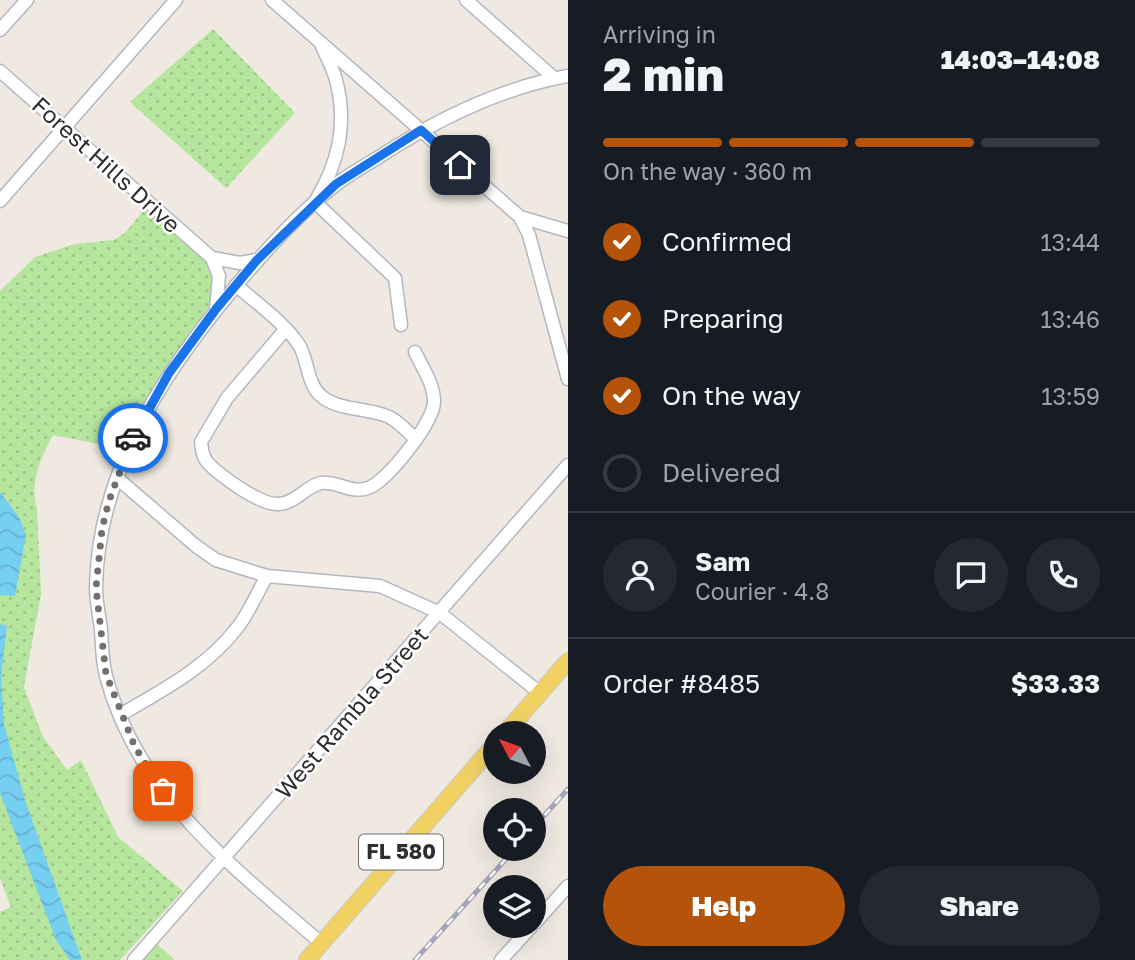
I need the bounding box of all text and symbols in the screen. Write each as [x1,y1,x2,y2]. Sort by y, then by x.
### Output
text: Arriving in [603,20,716,48]
text: 14:03–14:08 [941,44,1100,75]
text: 2 min [603,46,724,101]
street label: Forest Hills Drive [27,90,187,238]
pin [430,135,490,195]
icon: home [441,146,479,184]
text: On the way · 360 m [603,157,812,185]
icon: check [603,223,641,261]
text: Confirmed [662,226,792,257]
text: 13:44 [1040,228,1100,256]
icon: check [603,300,641,338]
text: Preparing [662,303,784,334]
text: 13:46 [1041,305,1100,333]
icon: check [603,377,641,415]
text: On the way [662,380,801,411]
text: 13:59 [1041,382,1100,410]
courier [98,403,168,473]
icon: car [114,419,152,457]
text: Delivered [662,457,781,488]
button: person [603,538,677,612]
button: chat [934,538,1008,612]
button: phone [1026,538,1100,612]
text: Sam [695,546,750,577]
text: Courier · 4.8 [695,577,829,605]
street label: West Rambla Street [269,621,434,804]
text: Order #8485 [603,668,760,699]
text: $33.33 [1011,668,1100,699]
north arrow [483,721,546,784]
map controls [483,721,546,938]
pin [133,761,193,821]
icon: bag [144,772,182,810]
button: locate [483,798,546,861]
road number: FL 580 [359,834,443,870]
button: Help [603,866,845,946]
button: Share [859,866,1100,946]
button: layers [483,875,546,938]

